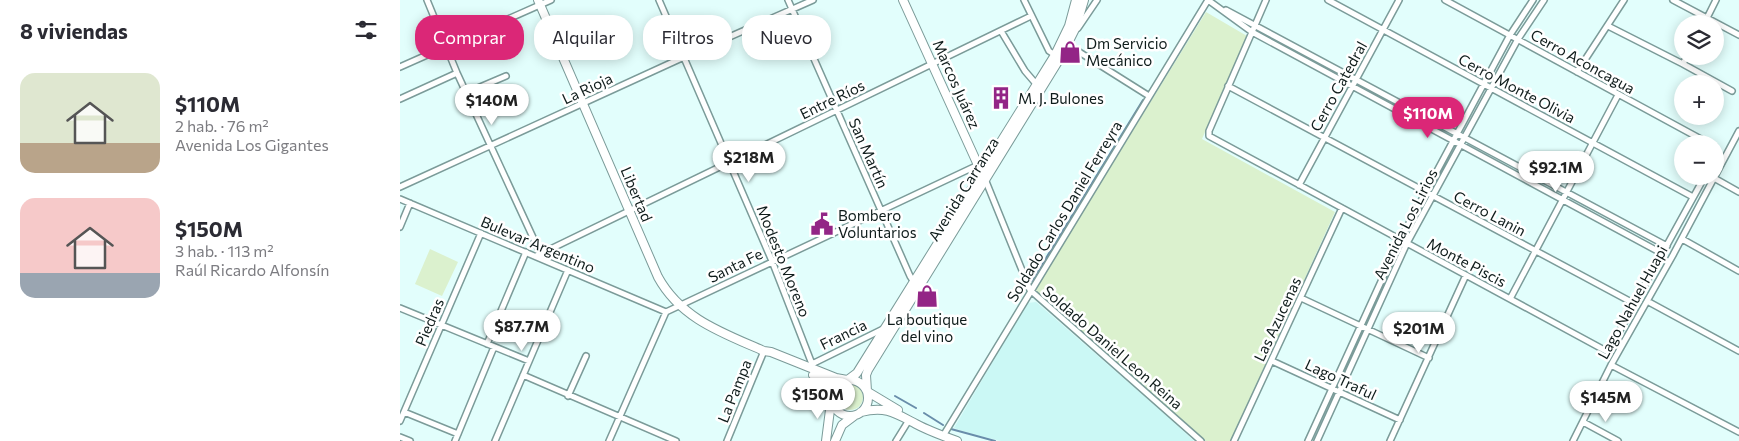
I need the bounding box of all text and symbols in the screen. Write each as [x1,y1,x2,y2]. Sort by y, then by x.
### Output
chip: Comprar [415,15,524,60]
chip: Alquilar [534,15,633,60]
chip: Filtros [643,15,732,60]
chip: Nuevo [742,15,831,60]
map controls [1674,15,1724,185]
button: layers [1674,15,1724,65]
icon: filters [352,16,380,44]
text: 8 viviendas [20,18,128,43]
street label: Cerro Aconcagua [1528,25,1638,97]
place label: Dm Servicio Mecánico [1086,34,1168,69]
street label: Marcos Juárez [929,37,985,131]
street label: Cerro Catedral [1306,38,1370,134]
shop icon: Dm Servicio Mecánico [1057,39,1083,65]
street label: Cerro Monte Olivia [1455,50,1579,126]
street label: La Rioja [559,68,615,108]
button: + [1674,75,1724,125]
street label: Entre Ríos [797,76,867,122]
pin: $140M [457,84,527,126]
building icon: M. J. Bulones [988,85,1014,111]
place label: M. J. Bulones [1018,89,1104,107]
text: $140M [466,90,518,109]
text: $110M [175,91,240,116]
icon: home [60,93,120,153]
pin: $110M [1393,96,1463,139]
text: $110M [1403,103,1453,122]
street label: San Martín [846,115,892,191]
text: 2 hab. · 76 m² [175,116,269,135]
street label: Soldado Carlos Daniel Ferreyra [1003,117,1125,305]
street label: Avenida Carranza [924,134,1002,244]
text: Avenida Los Gigantes [175,135,329,154]
button: − [1674,135,1724,185]
pin: $218M [714,140,784,183]
text: $218M [724,147,774,166]
pin: $92.1M [1515,150,1597,193]
text: $92.1M [1529,157,1583,176]
street label: Libertad [617,164,657,224]
street label: Avenida Los Lirios [1369,165,1441,282]
street label: Cerro Lanin [1451,186,1529,240]
street label: Modesto Moreno [753,202,815,320]
place label: Bombero Voluntarios [838,206,917,241]
public building icon: Bombero Voluntarios [809,211,835,237]
street label: Bulevar Argentino [478,212,598,276]
text: $150M [175,216,243,241]
icon: home [60,218,120,278]
street label: Monte Piscis [1424,234,1510,290]
text: 3 hab. · 113 m² [175,241,274,260]
street label: Lago Nahuel Huapi [1593,242,1671,362]
street label: Santa Fe [705,244,765,286]
text: Raúl Ricardo Alfonsín [175,260,330,279]
street label: Las Azucenas [1250,274,1304,364]
street label: Soldado Daniel Leon Reina [1039,281,1187,413]
shop icon: La boutique del vino [914,283,940,309]
street label: Piedras [411,295,447,349]
pin: $87.7M [481,310,563,352]
place label: La boutique del vino [887,310,967,345]
pin: $201M [1384,312,1454,354]
street label: Francia [817,315,869,353]
text: $87.7M [495,316,549,335]
text: $201M [1393,318,1445,337]
street label: Lago Traful [1303,355,1379,403]
street label: La Pampa [713,357,755,425]
pin: $150M [783,378,853,420]
pin: $145M [1571,380,1641,423]
text: $150M [792,384,844,403]
text: $145M [1581,387,1632,406]

